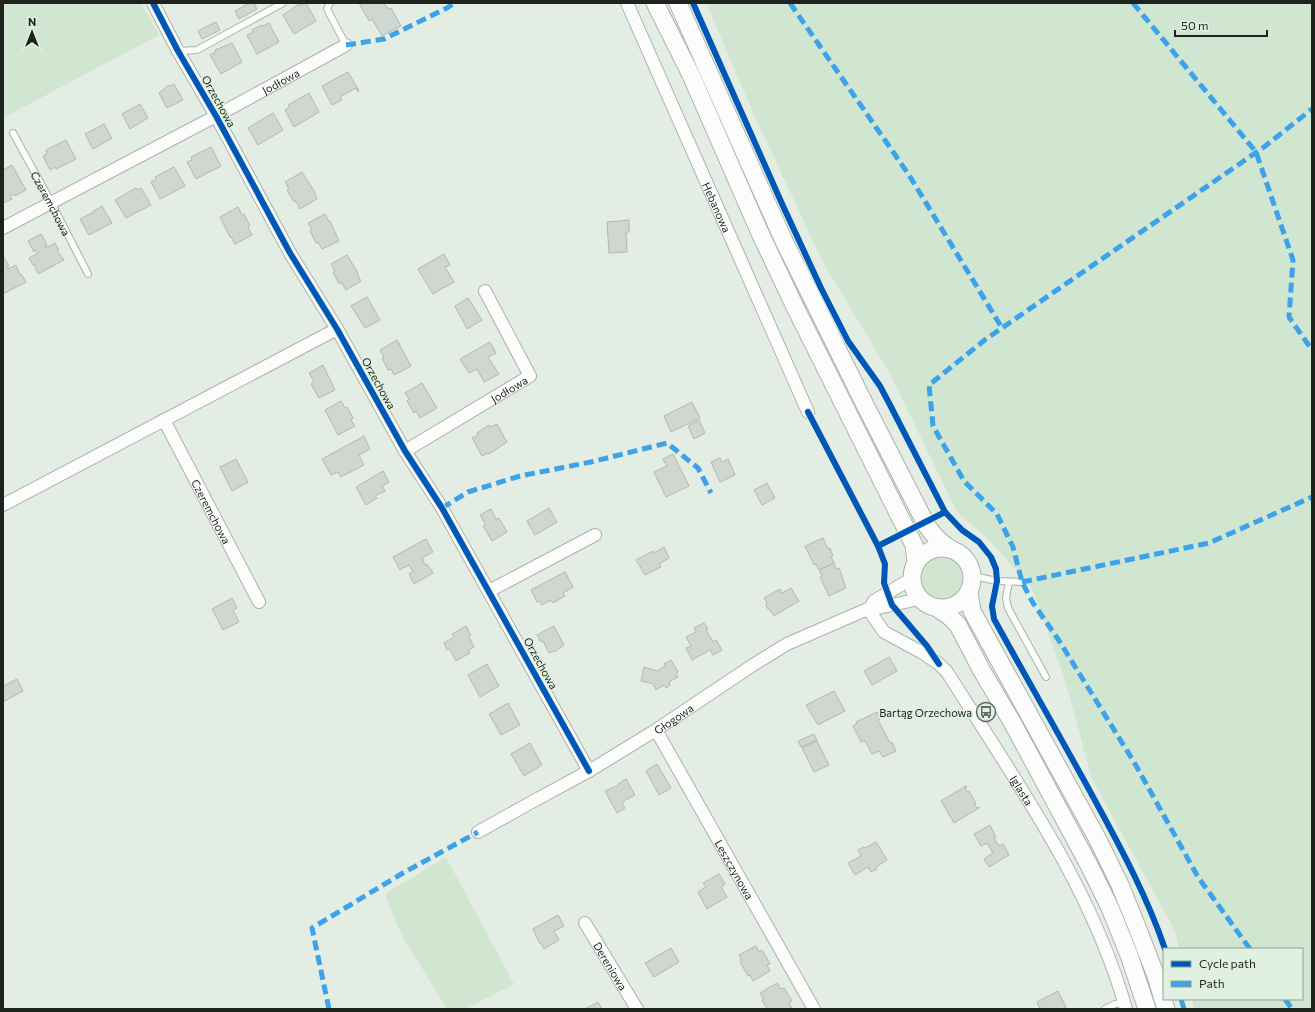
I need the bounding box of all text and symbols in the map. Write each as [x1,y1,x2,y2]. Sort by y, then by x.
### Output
north arrow [12,12,52,52]
scale bar [1175,12,1267,38]
text: N [28,15,36,28]
text: 50 m [1181,18,1209,32]
street label: Jodłowa [260,65,301,97]
street label: Orzechowa [199,73,239,129]
street label: Czeremchowa [29,169,74,238]
street label: Hebanowa [700,180,734,234]
street label: Orzechowa [359,355,399,411]
street label: Jodłowa [488,373,529,406]
street label: Czeremchowa [189,477,234,546]
street label: Orzechowa [521,635,561,691]
street label: Głogowa [651,701,695,736]
bus stop icon: Bartąg Orzechowa [975,701,997,723]
place label: Bartąg Orzechowa [879,706,972,719]
street label: Iglasta [1008,773,1036,807]
street label: Leszczynowa [713,837,757,901]
street label: Dereniowa [591,939,630,992]
legend [1163,948,1303,1000]
text: Cycle path [1199,956,1256,970]
text: Path [1199,976,1225,990]

